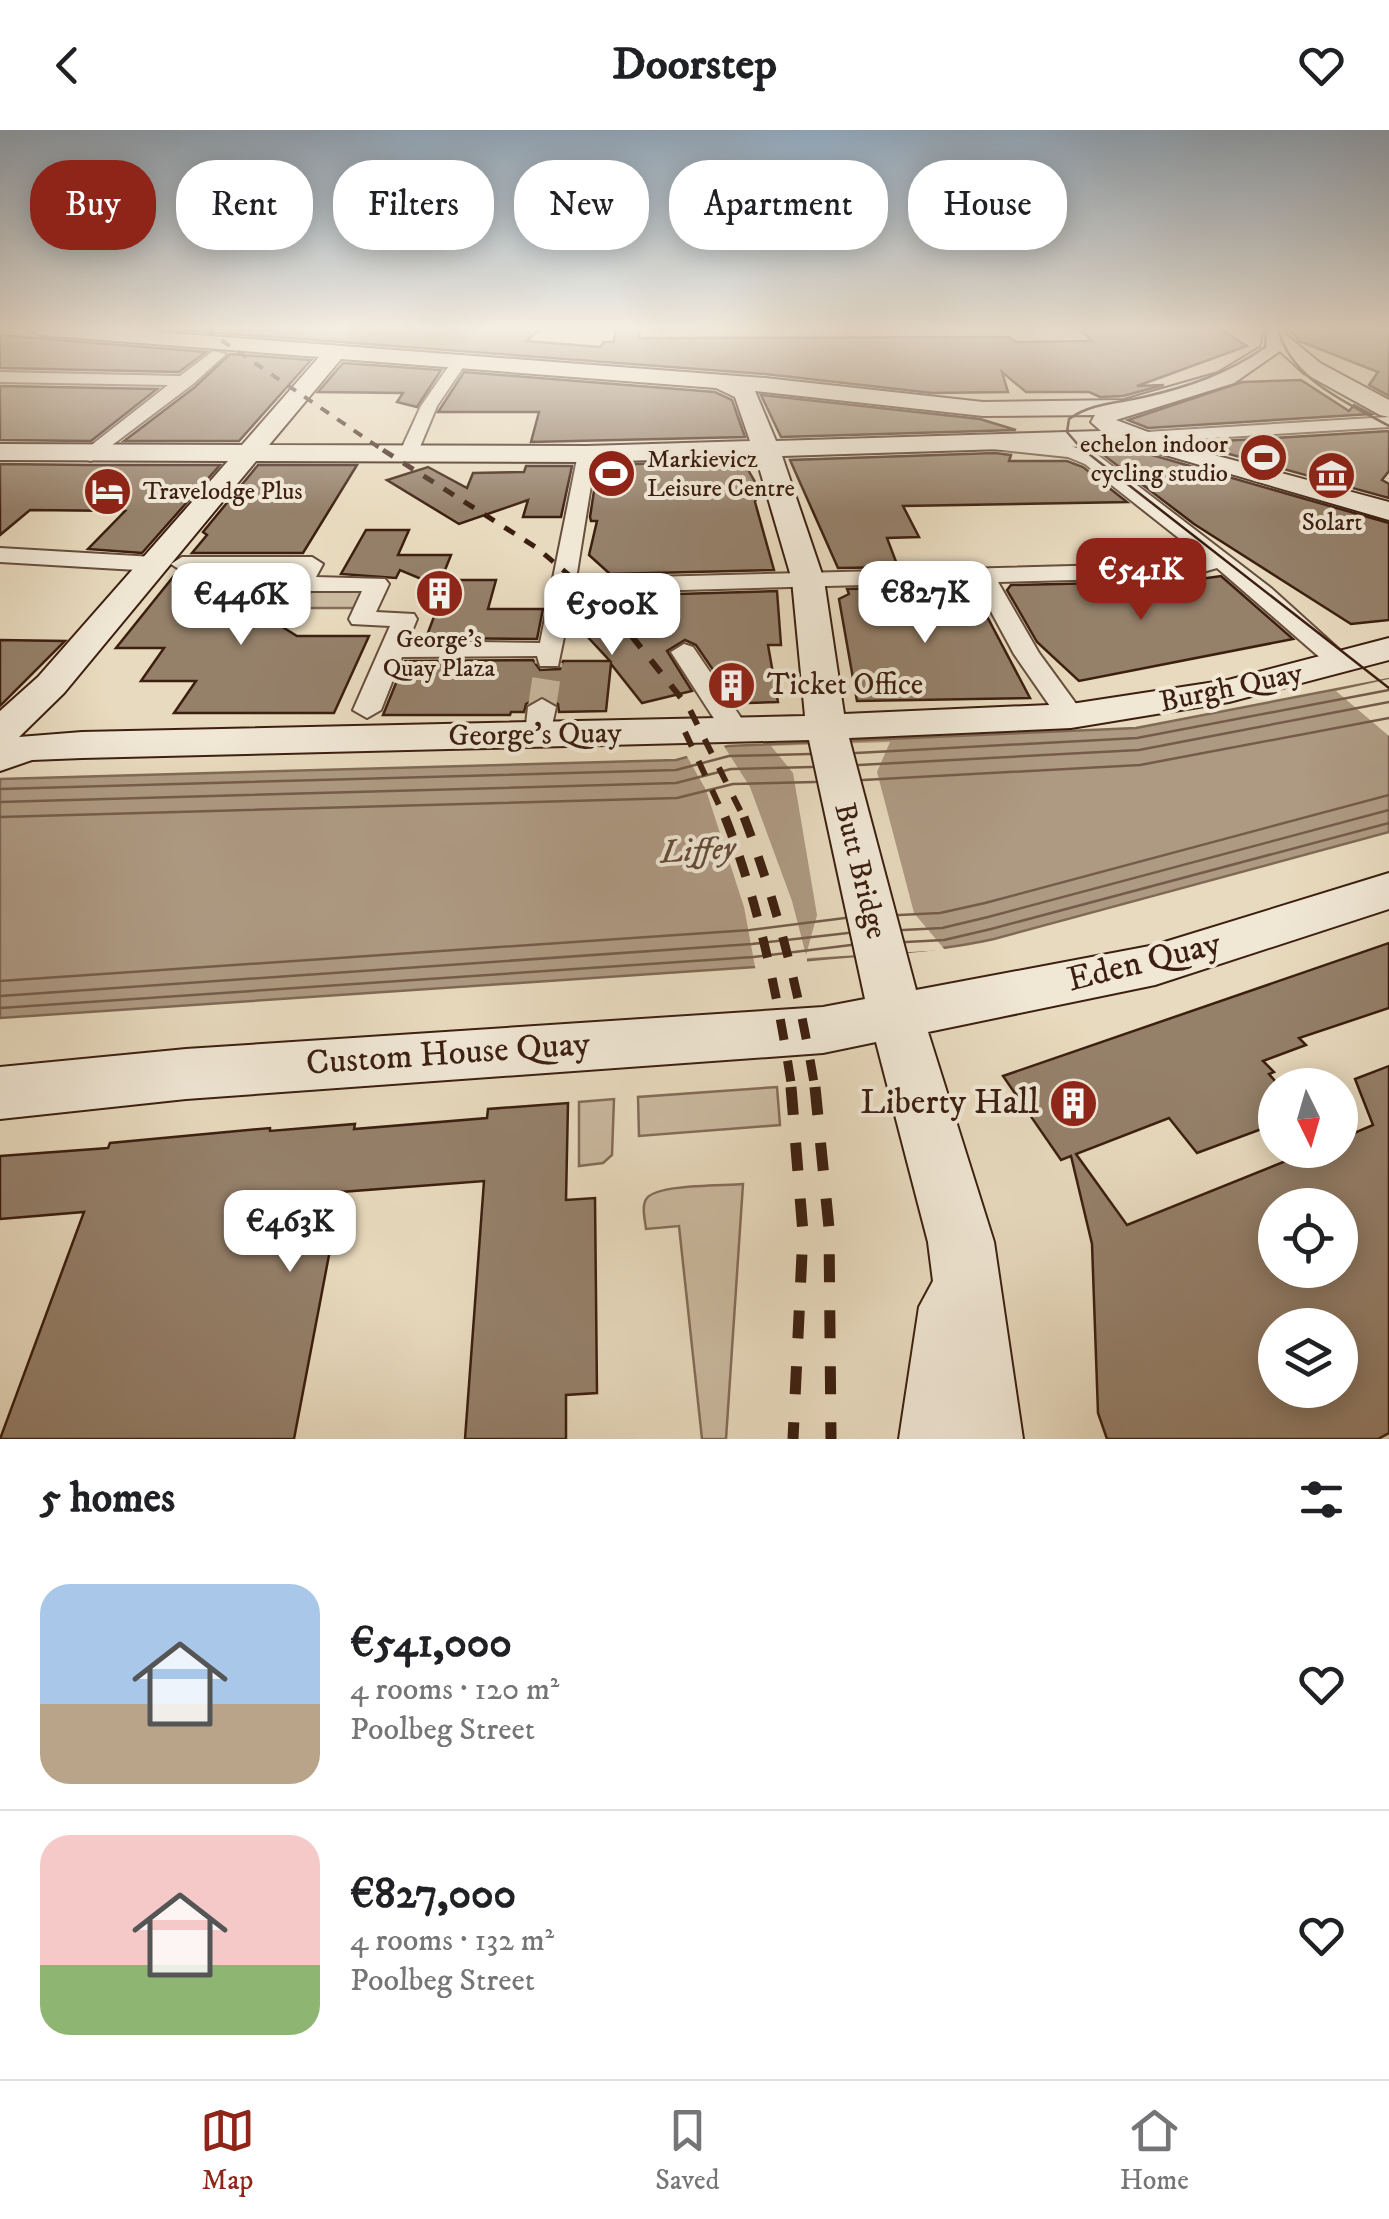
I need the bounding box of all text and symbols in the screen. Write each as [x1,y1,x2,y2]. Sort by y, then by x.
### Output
text: Doorstep [612,37,777,93]
icon: back [40,38,95,93]
icon: heart [1294,38,1349,93]
chip: Buy [30,160,156,250]
chip: Rent [176,160,313,250]
chip: Filters [333,160,494,250]
chip: New [514,160,649,250]
chip: Apartment [669,160,888,250]
chip: House [908,160,1067,250]
place label: echelon indoor cycling studio [1080,429,1229,489]
sports icon: echelon indoor cycling studio [1237,432,1289,484]
place label: Markievicz Leisure Centre [647,444,795,504]
sports icon: Markievicz Leisure Centre [586,447,638,499]
museum icon: Solart [1306,450,1358,502]
hotel icon: Travelodge Plus [82,465,134,517]
place label: Travelodge Plus [143,476,303,507]
place label: Solart [1302,507,1362,538]
pin: €541K [1071,538,1211,623]
text: €541K [1098,550,1184,590]
pin: €827K [855,561,995,646]
pin: €446K [171,563,311,648]
building icon: George's Quay Plaza [413,567,465,619]
pin: €500K [542,573,682,658]
text: €827K [880,573,970,613]
text: €446K [194,575,288,615]
text: €500K [566,585,658,625]
place label: George's Quay Plaza [383,624,496,684]
street label: Burgh Quay [1156,655,1306,721]
building icon: Ticket Office [706,659,758,711]
place label: Ticket Office [767,667,923,704]
street label: George's Quay [448,715,623,755]
street label: Butt Bridge [825,799,895,943]
water label: Liffey [657,828,739,874]
street label: Eden Quay [1063,922,1226,1002]
street label: Custom House Quay [305,1022,592,1086]
north arrow [1258,1068,1358,1168]
map controls [1258,1068,1358,1408]
building icon: Liberty Hall [1048,1077,1100,1129]
place label: Liberty Hall [860,1081,1039,1125]
button: locate [1258,1188,1358,1288]
pin: €463K [220,1190,360,1275]
text: €463K [246,1202,334,1242]
button: layers [1258,1308,1358,1408]
icon: filters [1294,1472,1349,1527]
text: 5 homes [40,1473,175,1525]
text: €541,000 [350,1618,512,1670]
icon: home [120,1624,240,1744]
icon: heart [1294,1657,1349,1712]
text: 4 rooms · 120 m² [350,1670,559,1710]
text: Poolbeg Street [350,1710,535,1750]
text: €827,000 [350,1869,516,1921]
icon: home [120,1875,240,1995]
icon: heart [1294,1908,1349,1963]
text: 4 rooms · 132 m² [350,1921,554,1961]
text: Poolbeg Street [350,1961,535,2001]
tab: Map [200,2103,255,2198]
tab: Saved [655,2103,720,2198]
tab: Home [1120,2103,1189,2198]

